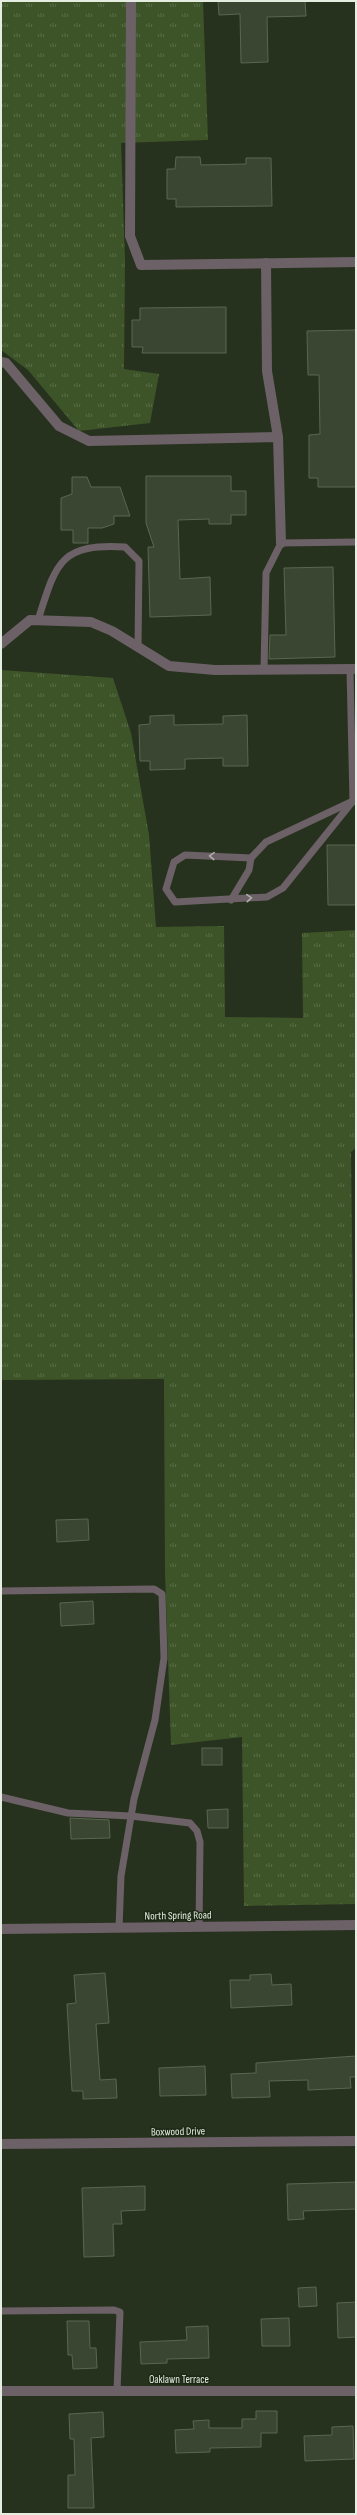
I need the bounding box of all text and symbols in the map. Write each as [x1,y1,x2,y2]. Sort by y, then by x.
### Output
one-way arrow [209,852,215,861]
one-way arrow [246,894,252,903]
street label: North Spring Road [144,1908,212,1923]
street label: Boxwood Drive [151,2125,205,2138]
street label: Oaklawn Terrace [149,2373,209,2386]

